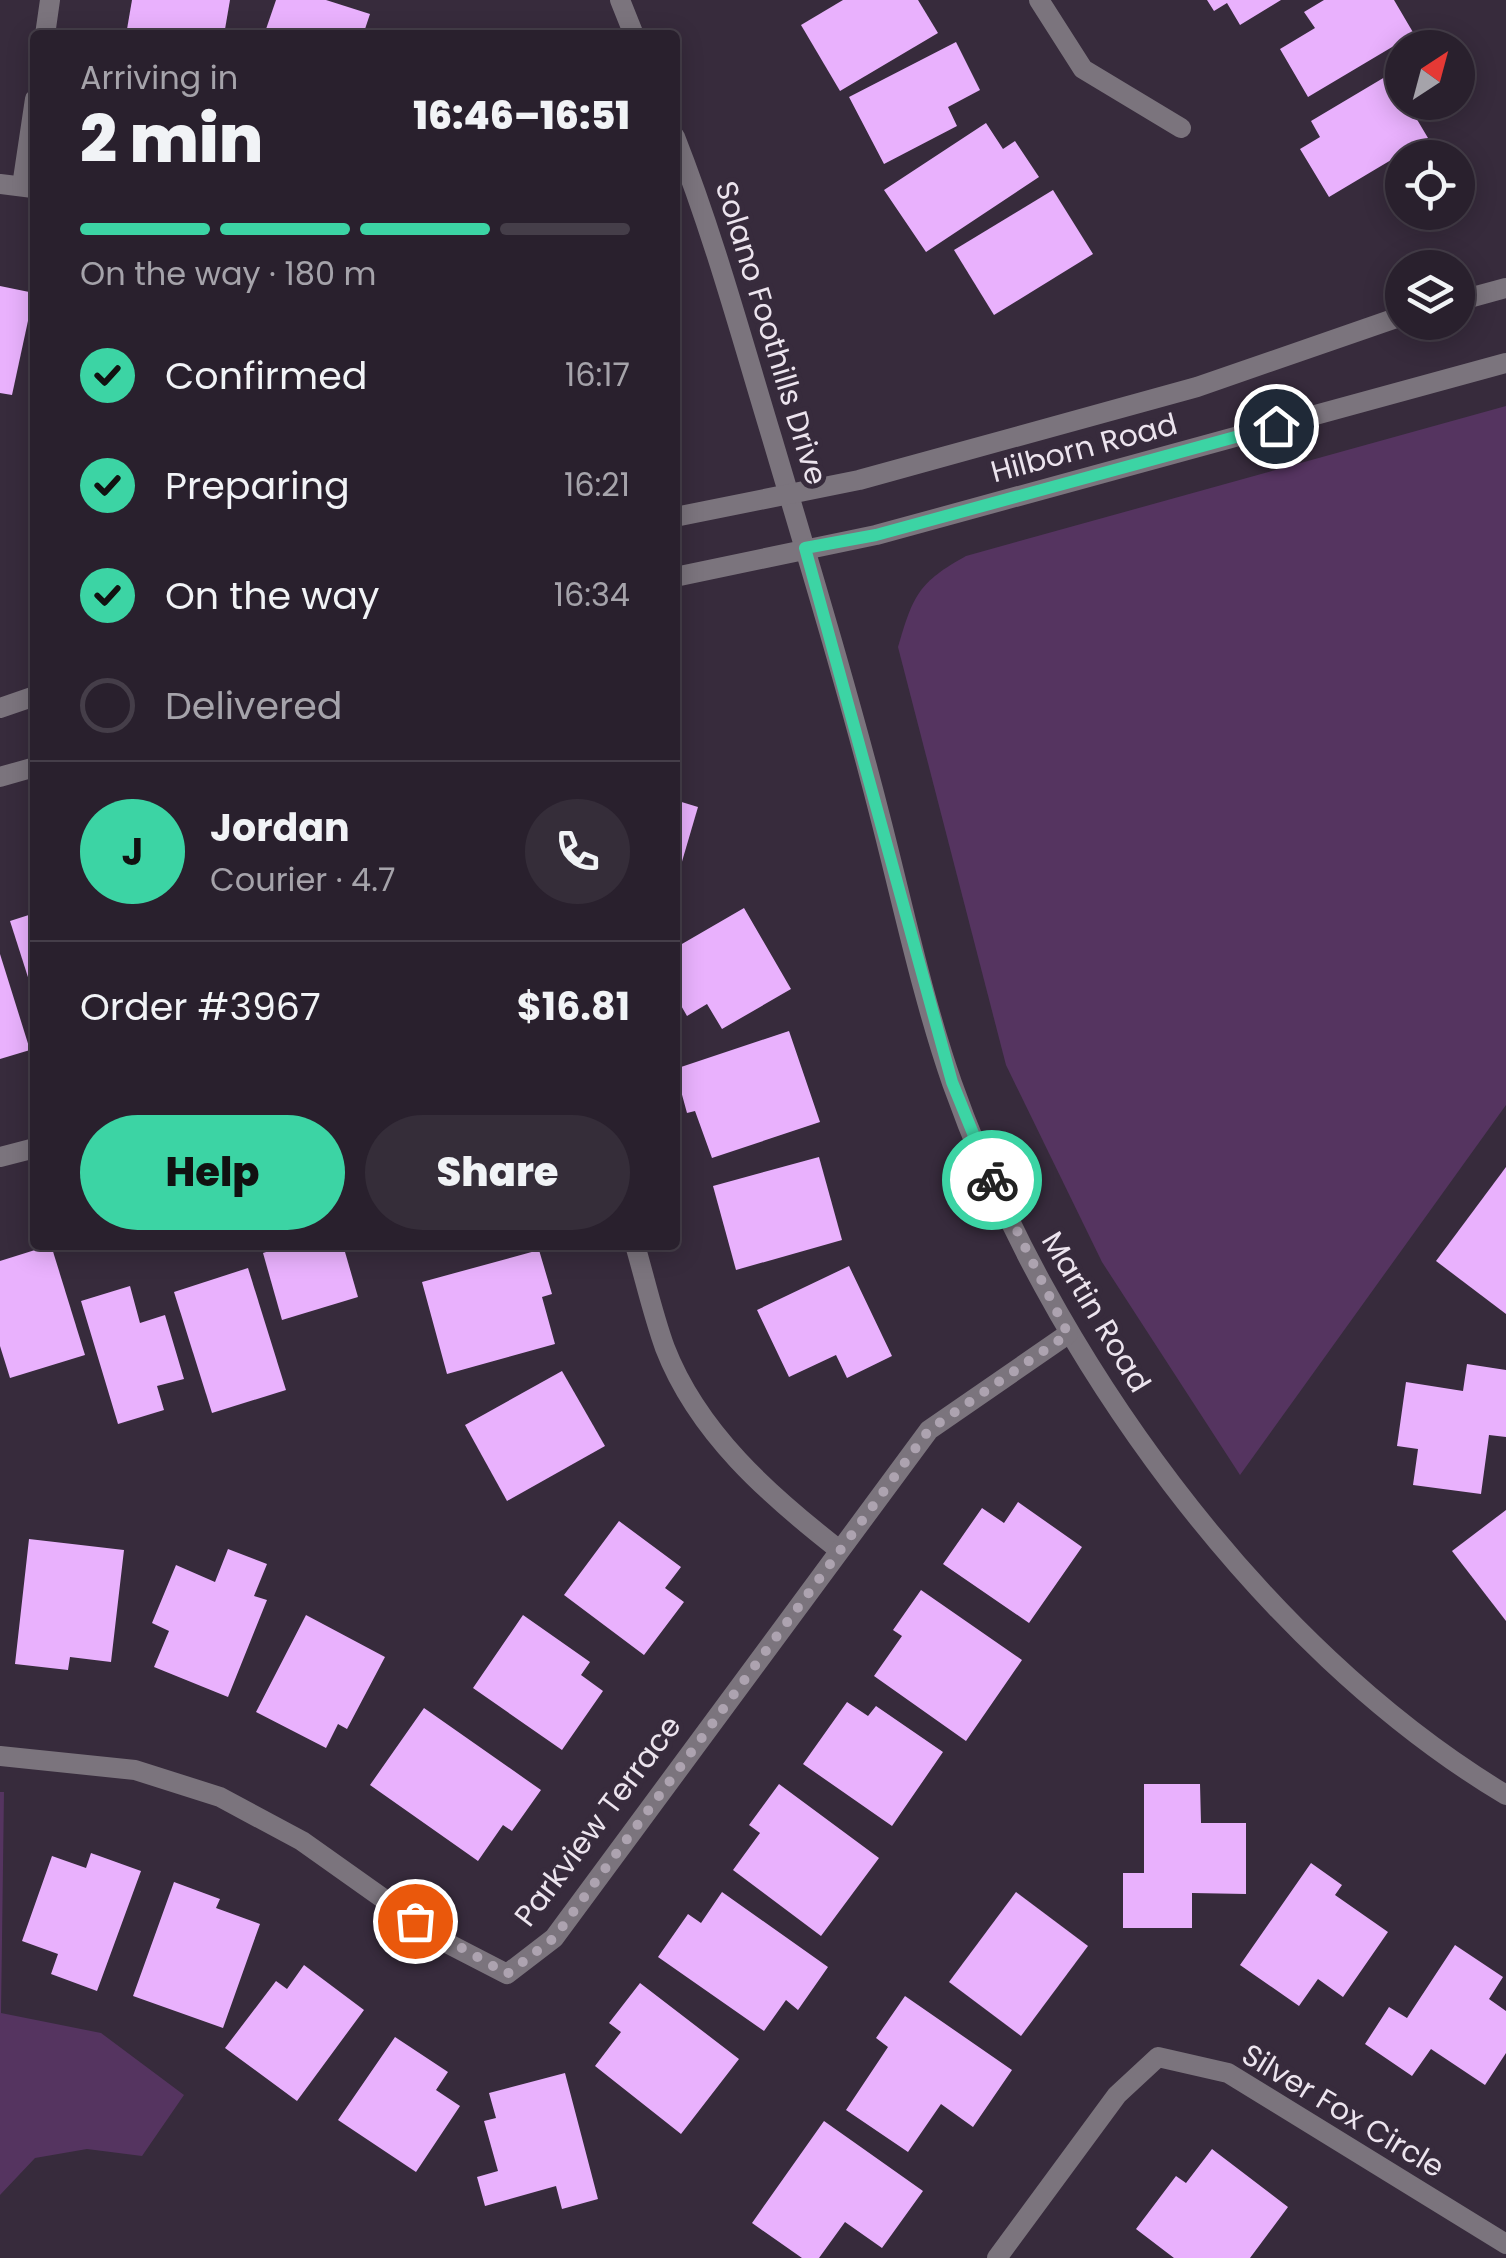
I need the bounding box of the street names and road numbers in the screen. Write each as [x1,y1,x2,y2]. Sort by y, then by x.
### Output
street label: Solano Foothills Drive [705,176,838,490]
street label: Hilborn Road [986,402,1182,493]
street label: Martin Road [1031,1223,1161,1400]
street label: Parkview Terrace [504,1706,691,1935]
street label: Silver Fox Circle [1234,2033,1453,2188]

